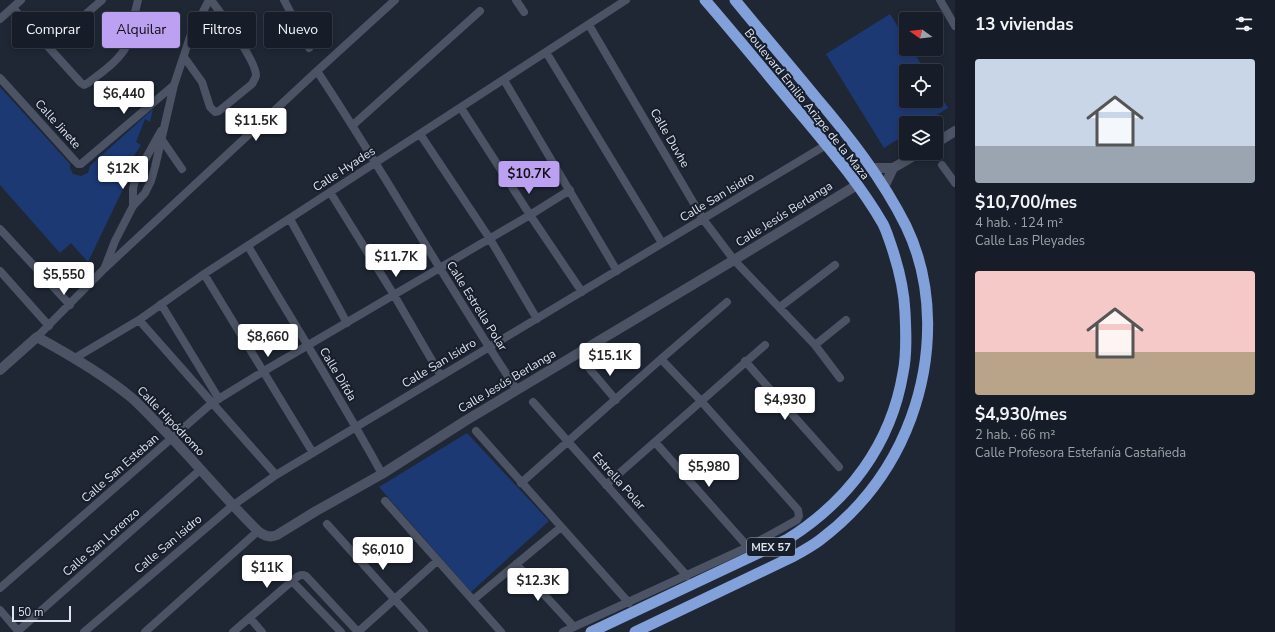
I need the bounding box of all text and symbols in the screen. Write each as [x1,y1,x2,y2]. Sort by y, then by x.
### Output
chip: Comprar [12,12,94,48]
chip: Alquilar [102,12,180,48]
chip: Filtros [188,12,256,48]
chip: Nuevo [264,12,332,48]
north arrow [899,12,943,56]
map controls [899,12,943,160]
text: 13 viviendas [975,13,1074,36]
icon: filters [1233,13,1255,35]
street label: Boulevard Emilio Arizpe de la Maza [741,25,873,183]
button: locate [899,64,943,108]
pin: $6,440 [91,81,157,115]
text: $6,440 [103,85,145,103]
icon: home [1079,85,1151,157]
street label: Calle Jinete [32,96,84,152]
street label: Calle Duvhe [647,106,693,170]
pin: $11.5K [223,108,289,142]
text: $11.5K [234,112,278,130]
button: layers [899,116,943,160]
street label: Calle Hyades [310,143,379,195]
pin: $12K [99,156,147,190]
text: $12K [107,160,139,178]
pin: $10.7K [496,161,562,195]
text: $10.7K [507,165,551,183]
street label: Calle San Isidro [677,168,757,225]
street label: Calle Jesús Berlanga [733,178,835,250]
text: $10,700/mes [975,191,1077,214]
text: 4 hab. · 124 m² [975,214,1063,232]
text: Calle Las Pleyades [975,232,1085,250]
pin: $11.7K [363,244,429,278]
text: $11.7K [374,248,418,266]
street label: Calle Estrella Polar [443,258,511,354]
pin: $5,550 [31,262,97,296]
text: $5,550 [43,266,85,284]
icon: home [1079,297,1151,369]
pin: $8,660 [235,324,301,358]
text: $8,660 [247,328,289,346]
street label: Calle San Isidro [399,334,479,391]
pin: $15.1K [577,343,643,377]
street label: Calle Difda [316,344,360,404]
street label: Calle Jesús Berlanga [455,345,559,417]
text: $15.1K [588,347,632,365]
street label: Calle Hipódromo [134,383,209,460]
pin: $4,930 [752,387,818,421]
text: $4,930 [764,391,806,409]
text: $4,930/mes [975,403,1067,426]
text: 2 hab. · 66 m² [975,426,1055,444]
street label: Calle San Esteban [78,430,162,506]
text: Calle Profesora Estefanía Castañeda [975,444,1186,462]
street label: Estrella Polar [589,449,650,514]
pin: $5,980 [676,454,742,488]
text: $5,980 [688,458,730,476]
street label: Calle San Lorenzo [59,504,143,580]
street label: Calle San Isidro [131,511,206,577]
pin: $6,010 [350,537,416,571]
road number: MEX 57 [747,538,795,556]
text: $6,010 [362,541,404,559]
pin: $11K [243,555,291,589]
text: $11K [251,559,283,577]
pin: $12.3K [505,568,571,602]
text: $12.3K [516,572,560,590]
scale bar [12,604,71,623]
text: 50 m [18,605,43,620]

